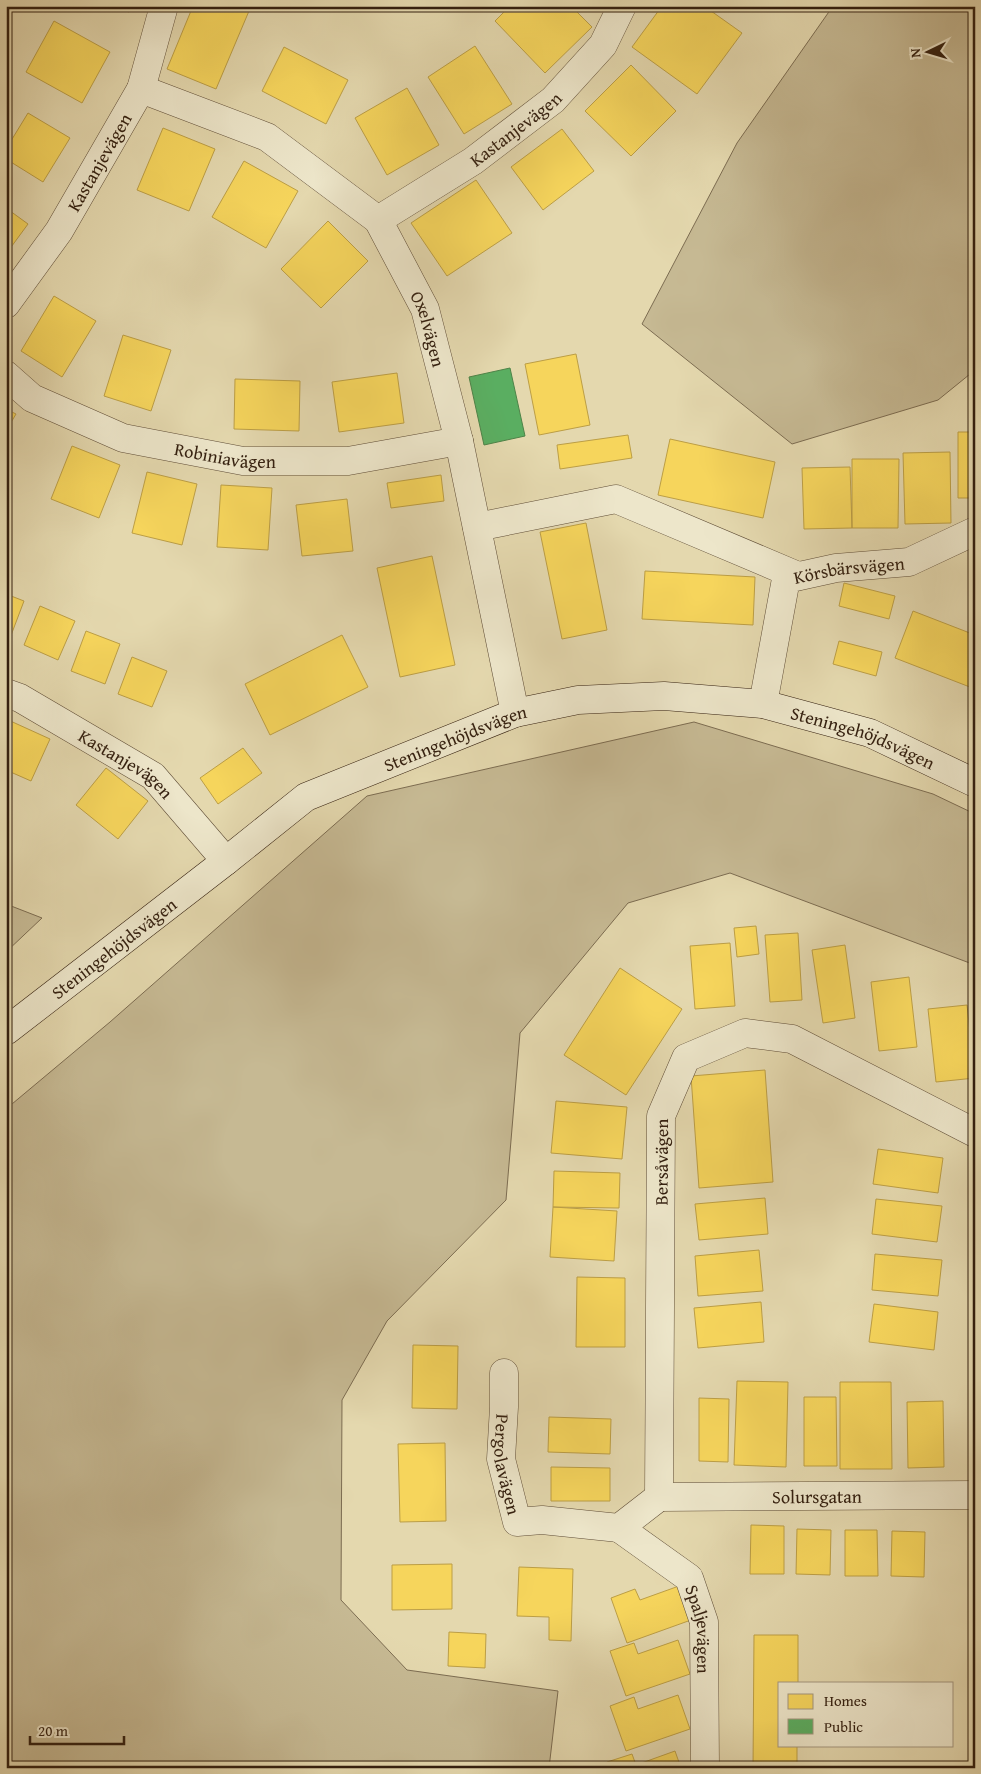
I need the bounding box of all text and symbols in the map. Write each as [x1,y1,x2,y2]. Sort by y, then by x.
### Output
north arrow [904,28,954,78]
text: N [905,47,925,59]
street label: Kastanjevägen [464,85,568,173]
street label: Kastanjevägen [60,108,138,216]
street label: Oxelvägen [404,286,453,370]
street label: Robiniavägen [172,435,276,475]
street label: Körsbärsvägen [791,549,906,590]
street label: Steningehöjdsvägen [379,697,529,778]
street label: Steningehöjdsvägen [788,699,940,776]
street label: Kastanjevägen [74,722,180,804]
street label: Steningehöjdsvägen [45,891,182,1005]
street label: Bersåvägen [647,1119,674,1205]
street label: Pergolavägen [488,1413,528,1518]
street label: Solursgatan [772,1482,862,1510]
street label: Spaljevägen [679,1581,718,1674]
legend [778,1682,954,1746]
text: Homes [824,1690,867,1711]
scale bar [30,1714,124,1746]
text: Public [824,1716,863,1737]
text: 20 m [38,1720,69,1741]

